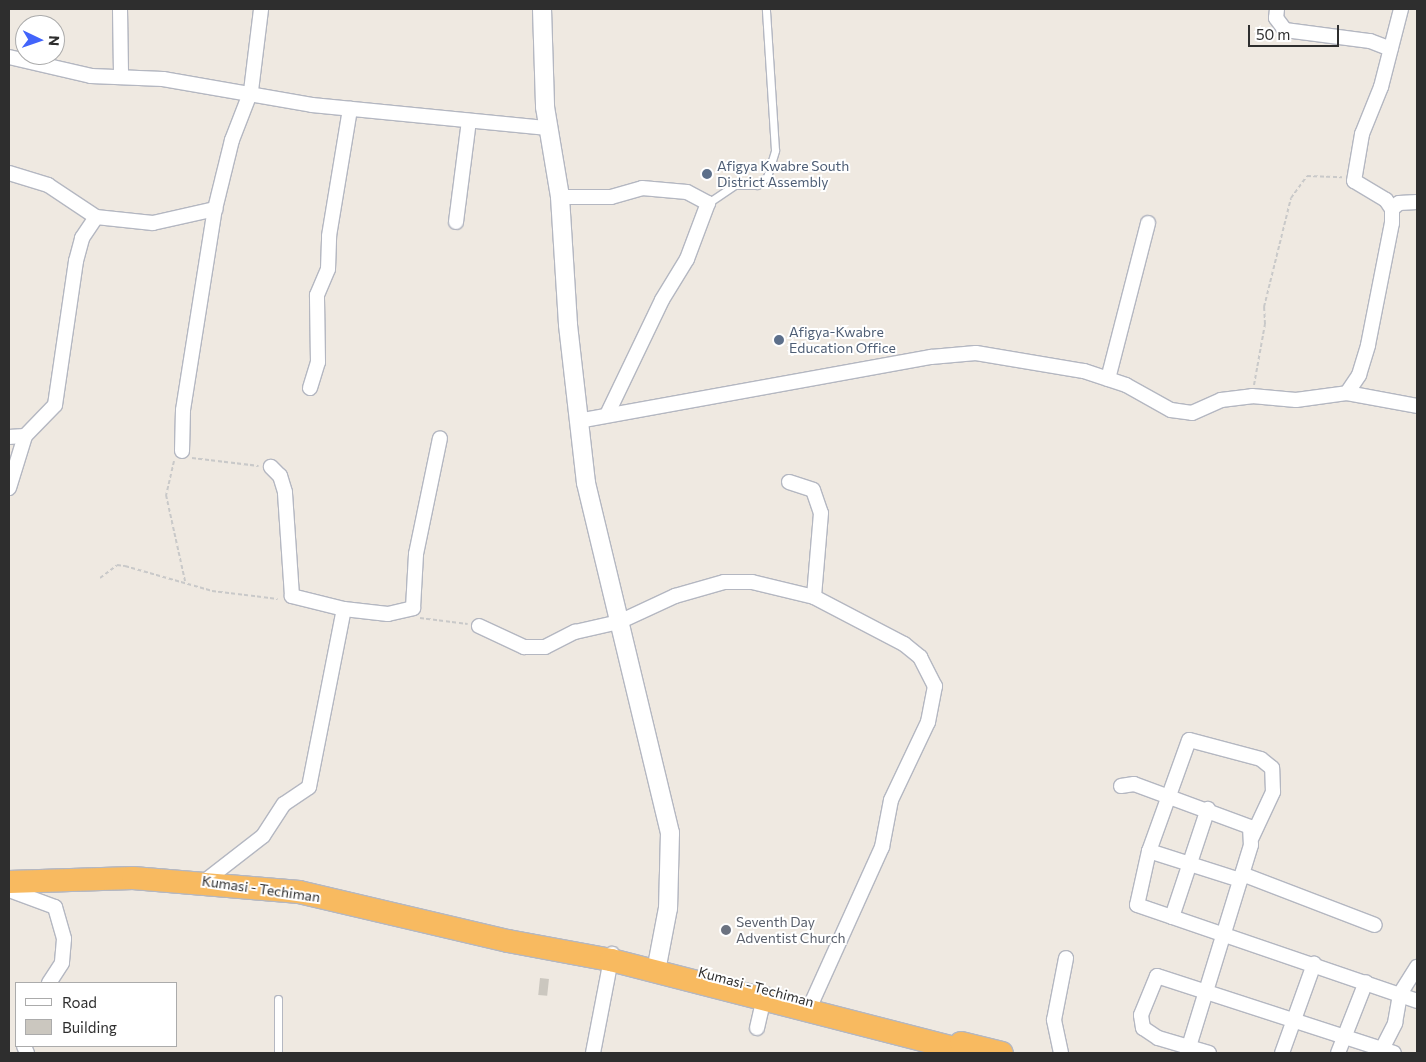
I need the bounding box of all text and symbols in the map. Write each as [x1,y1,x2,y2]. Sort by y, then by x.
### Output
north arrow [15,15,65,65]
scale bar [1251,15,1342,47]
text: 50 m [1256,25,1290,43]
text: N [46,35,63,46]
place label: Afigya Kwabre South District Assembly [717,158,849,190]
marker: Afigya Kwabre South District Assembly [701,168,713,180]
place label: Afigya-Kwabre Education Office [789,324,896,357]
marker: Afigya-Kwabre Education Office [773,334,785,346]
street label: Kumasi - Techiman [201,872,321,906]
place label: Seventh Day Adventist Church [736,914,846,946]
marker: Seventh Day Adventist Church [720,924,732,936]
street label: Kumasi - Techiman [696,963,816,1011]
legend [15,982,178,1047]
text: Road [62,993,97,1011]
text: Building [62,1018,117,1036]

